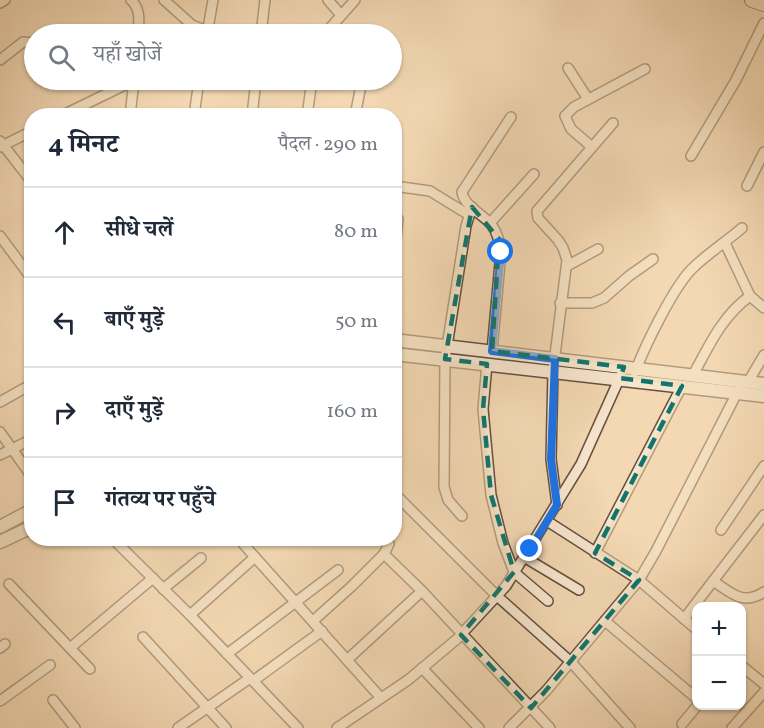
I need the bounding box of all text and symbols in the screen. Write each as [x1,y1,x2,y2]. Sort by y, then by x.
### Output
search box [24,24,402,90]
text: यहाँ खोजें [93,40,162,71]
icon: search [45,41,78,74]
text: 4 मिनट [48,127,118,163]
text: पैदल · 290 m [278,131,378,159]
text: सीधे चलें [105,215,173,246]
icon: ahead [48,216,81,249]
text: 80 m [334,218,378,246]
route start [487,238,513,264]
text: बाएँ मुड़ें [105,305,164,336]
icon: left [48,306,81,339]
text: 50 m [335,308,378,336]
text: दाएँ मुड़ें [105,395,163,426]
icon: right [48,396,81,429]
text: 160 m [326,398,378,426]
text: गंतव्य पर पहुँचे [105,485,216,516]
icon: arrive [48,486,81,519]
route end [516,535,542,561]
map controls [692,602,746,710]
button: + [692,602,746,656]
button: − [692,656,746,710]

